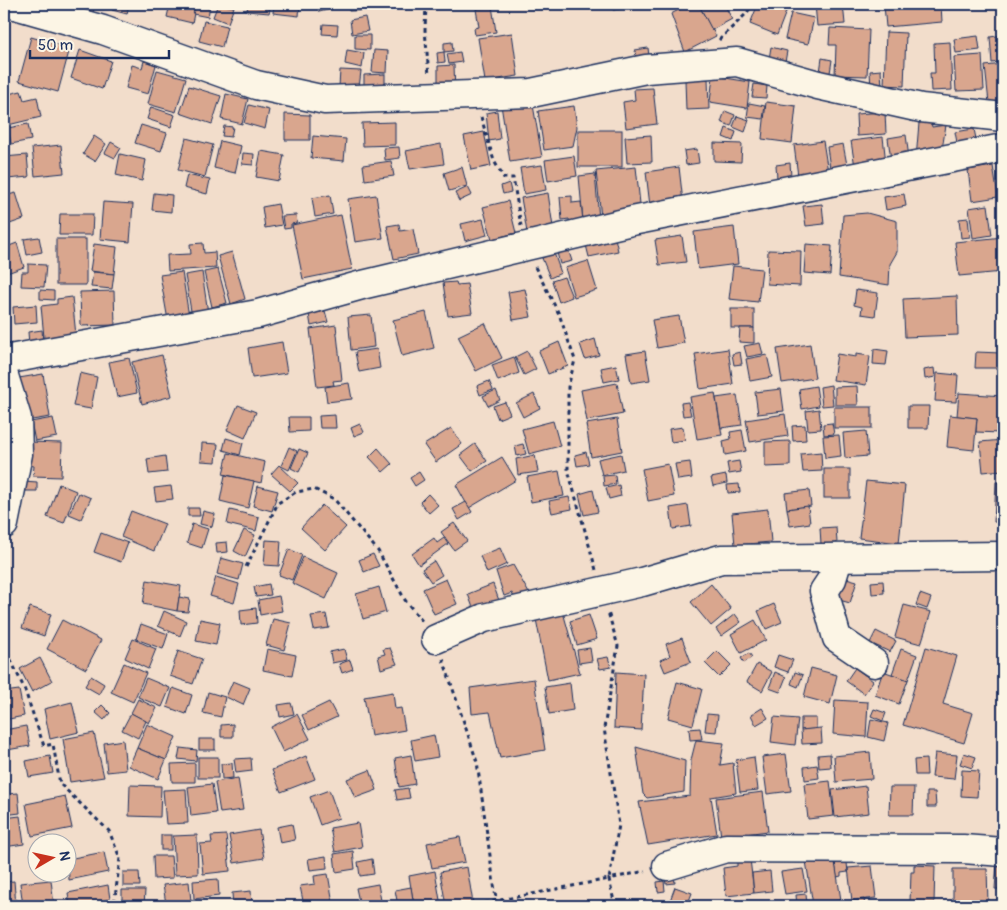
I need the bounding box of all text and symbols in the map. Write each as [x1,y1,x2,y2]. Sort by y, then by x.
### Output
scale bar [30,28,169,60]
text: 50 m [38,36,73,55]
north arrow [28,832,78,882]
text: N [55,850,73,862]

